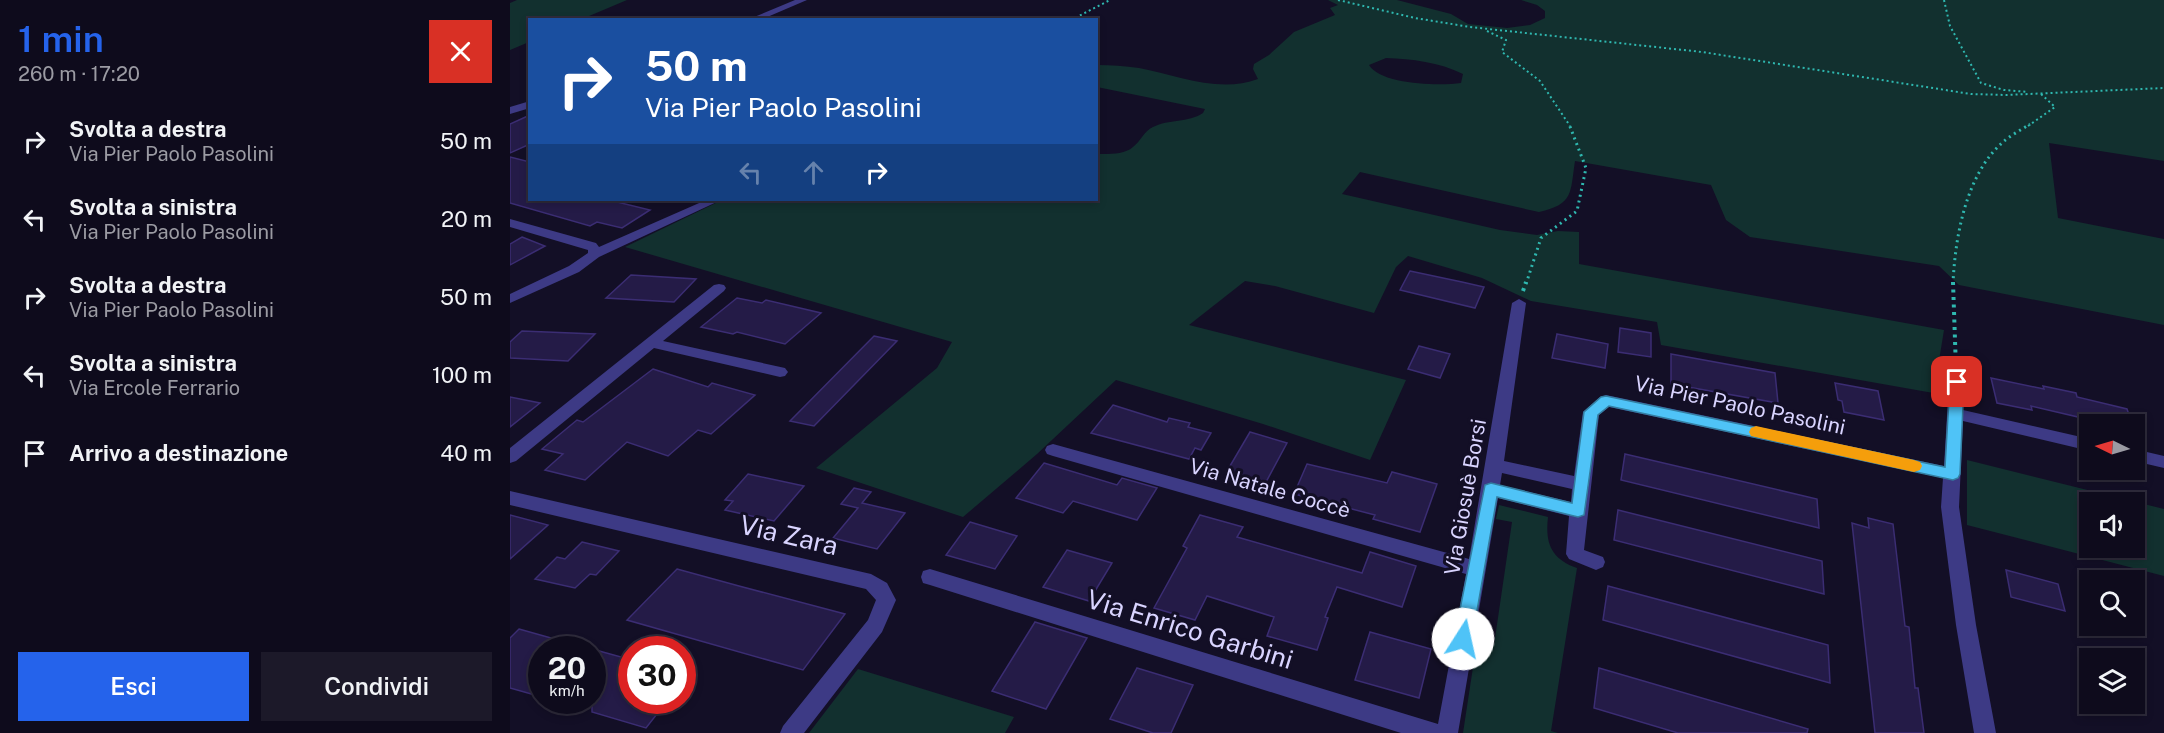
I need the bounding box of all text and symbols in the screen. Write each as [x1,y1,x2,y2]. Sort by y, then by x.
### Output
text: 1 min [18,18,104,60]
button: close [429,20,492,83]
text: 50 m [645,41,748,90]
icon: right [546,42,624,120]
text: 260 m · 17:20 [18,62,140,86]
text: Via Pier Paolo Pasolini [645,91,922,123]
text: Svolta a destra [69,116,226,142]
icon: right [18,125,51,158]
text: 50 m [440,128,492,154]
text: Via Pier Paolo Pasolini [69,142,274,166]
icon: left [734,156,767,189]
icon: ahead [797,156,830,189]
icon: right [860,156,893,189]
text: Svolta a sinistra [69,194,237,220]
icon: left [18,203,51,236]
text: 20 m [441,206,492,232]
text: Via Pier Paolo Pasolini [69,220,274,244]
text: Svolta a destra [69,272,226,298]
icon: right [18,281,51,314]
text: 50 m [440,284,492,310]
text: Via Pier Paolo Pasolini [69,298,274,322]
text: Svolta a sinistra [69,350,237,376]
pin [1931,356,1982,407]
icon: left [18,359,51,392]
text: 100 m [432,362,492,388]
icon: arrive [1940,365,1973,398]
street label: Via Pier Paolo Pasolini [1632,370,1848,440]
text: Via Ercole Ferrario [69,376,240,400]
north arrow [2079,414,2145,480]
map controls [2079,414,2145,714]
street label: Via Giosuè Borsi [1439,417,1491,577]
icon: arrive [18,437,51,470]
text: Arrivo a destinazione [69,440,288,466]
text: 40 m [440,440,492,466]
street label: Via Natale Coccè [1187,453,1353,523]
button: sound [2079,492,2145,558]
street label: Via Zara [737,509,841,561]
button: search [2079,570,2145,636]
street label: Via Enrico Garbini [1083,583,1297,675]
position arrow [1431,607,1495,671]
speed limit sign: 30 [618,636,696,714]
button: layers [2079,648,2145,714]
text: 20 [548,650,586,686]
button: Esci [18,652,249,721]
button: Condividi [261,652,492,721]
text: km/h [549,682,585,699]

